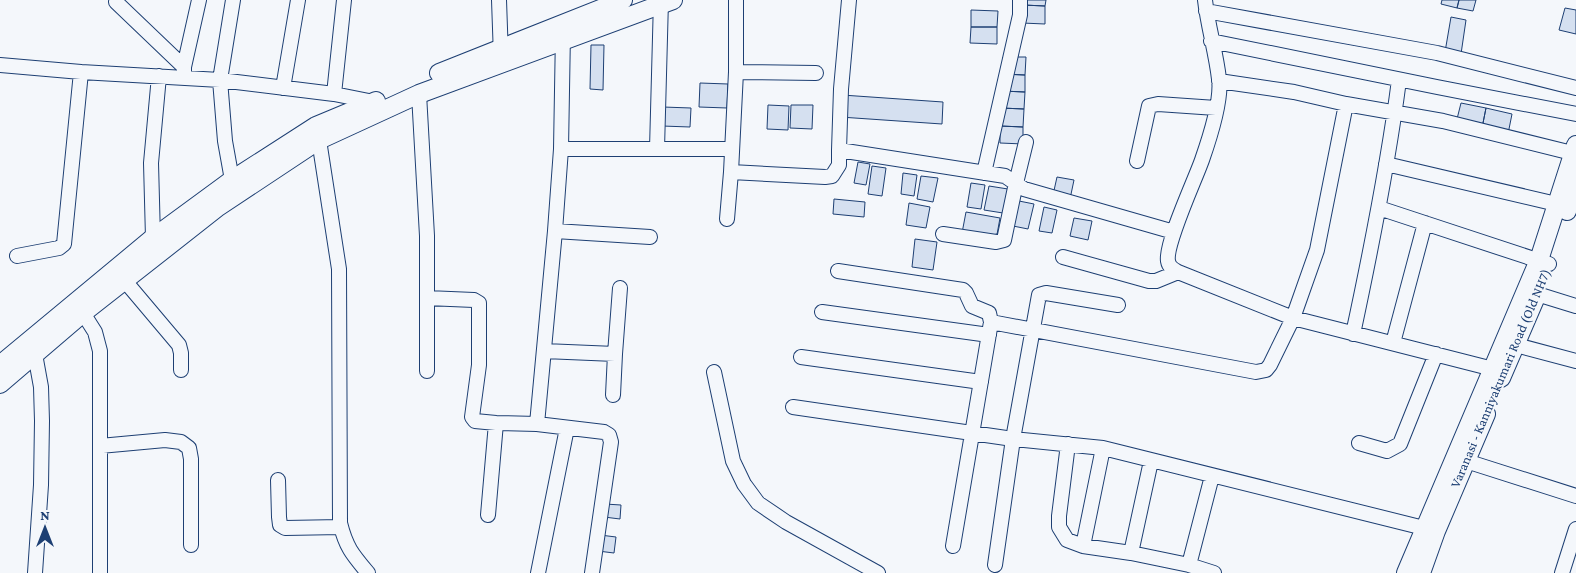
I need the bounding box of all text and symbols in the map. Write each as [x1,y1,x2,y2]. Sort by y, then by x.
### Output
street label: Varanasi - Kanniyakumari Road (Old NH7) [1447,266,1554,490]
north arrow [20,503,70,553]
text: N [40,507,50,523]

